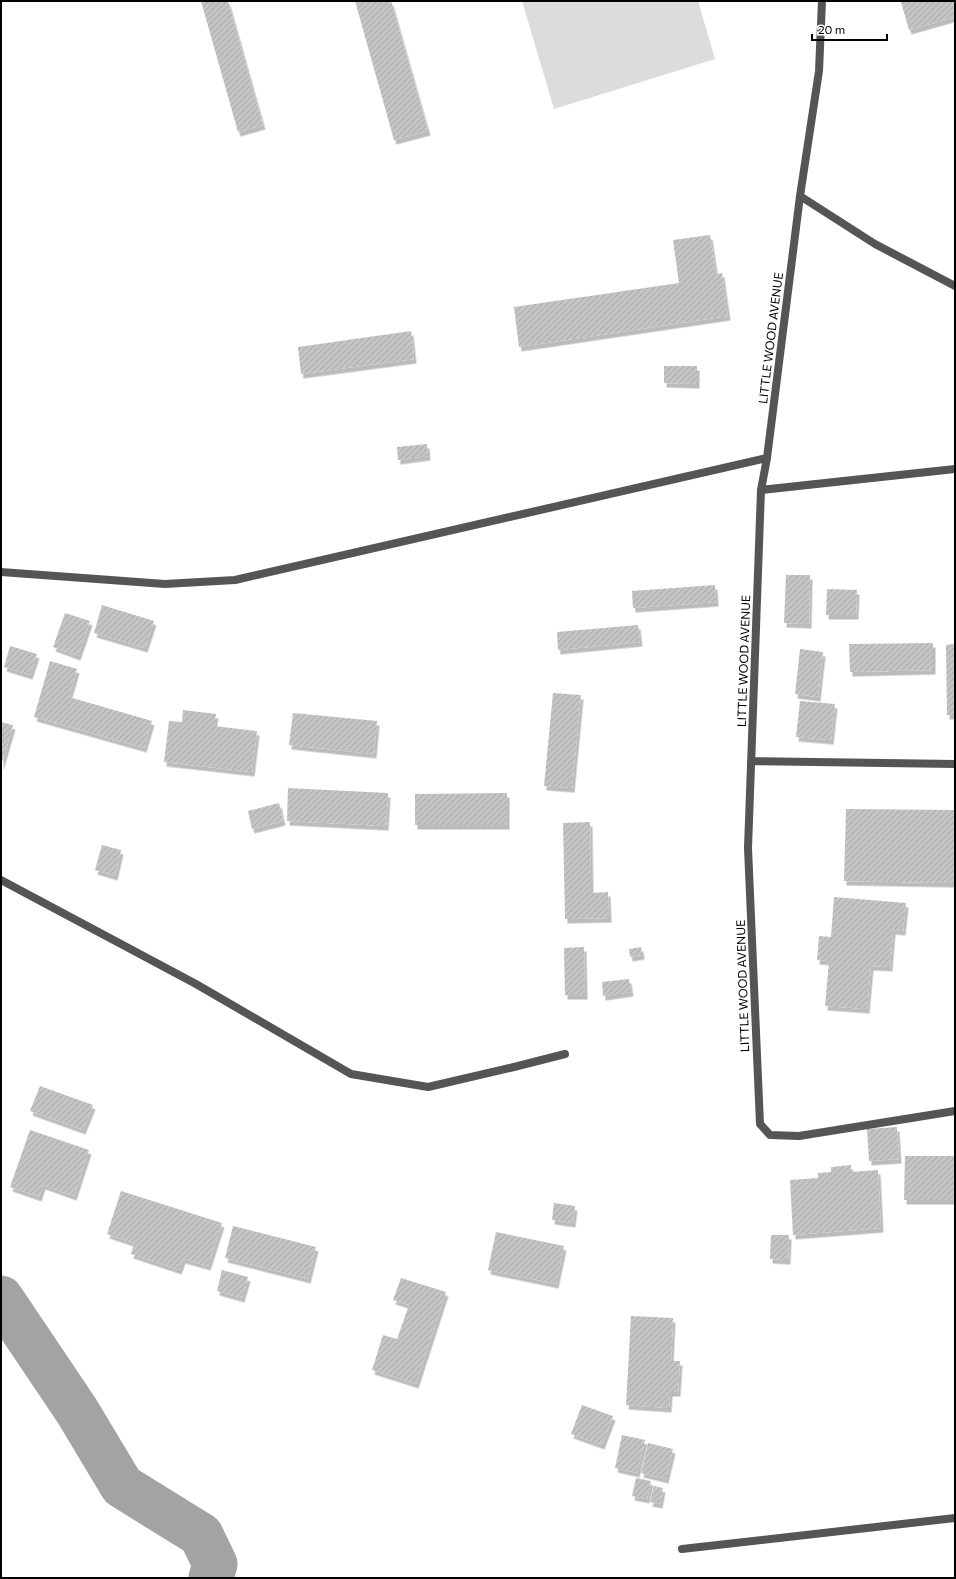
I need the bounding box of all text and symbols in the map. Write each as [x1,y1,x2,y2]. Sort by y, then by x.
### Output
scale bar [812,16,887,42]
text: 20 m [818,22,845,36]
street label: LITTLE WOOD AVENUE [755,271,785,405]
street label: LITTLE WOOD AVENUE [734,595,752,727]
street label: LITTLE WOOD AVENUE [733,920,751,1052]

